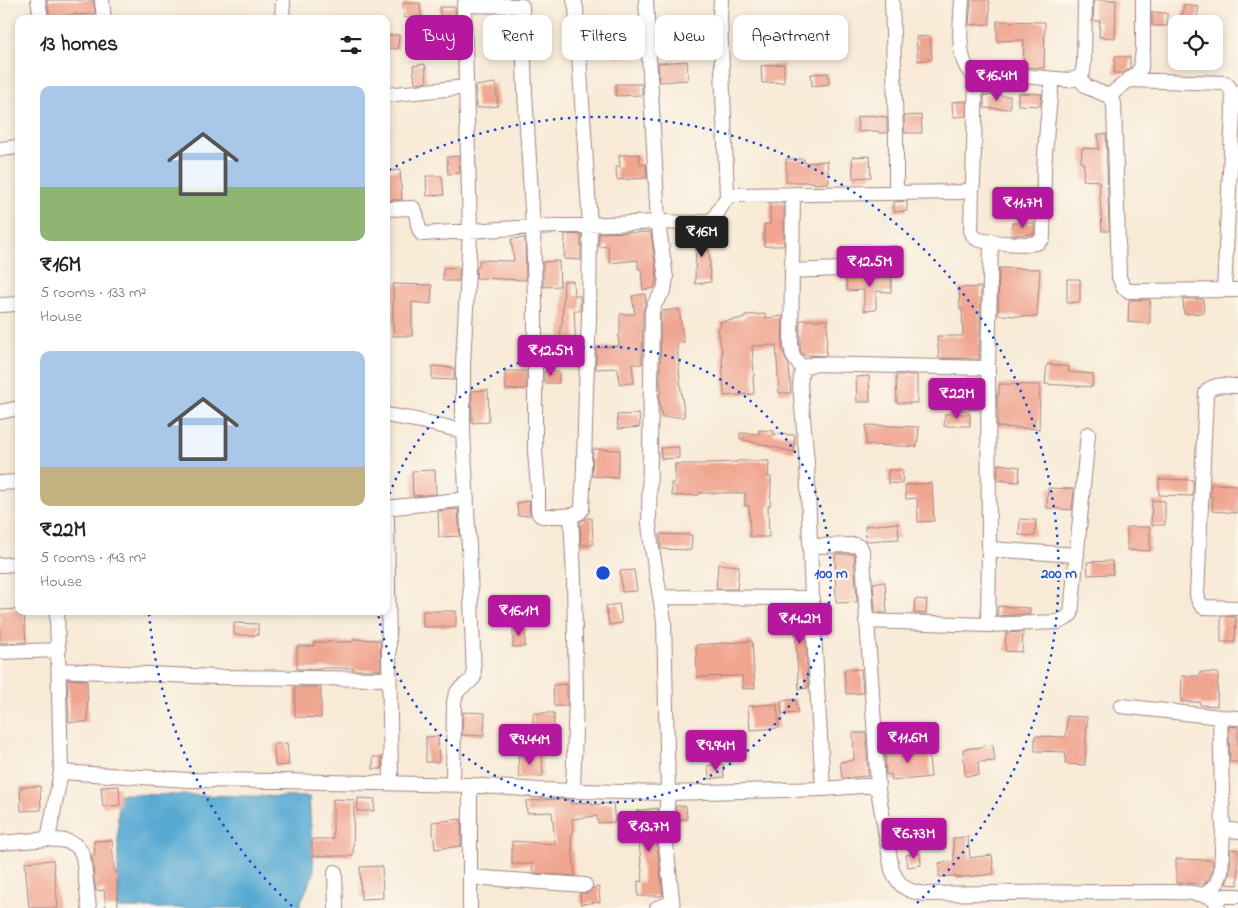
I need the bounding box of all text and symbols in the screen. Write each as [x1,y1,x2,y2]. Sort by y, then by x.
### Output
chip: Buy [405,15,473,60]
chip: Rent [483,15,552,60]
chip: Filters [562,15,645,60]
chip: New [655,15,723,60]
chip: Apartment [733,15,848,60]
map controls [1168,15,1223,70]
button: locate [1168,15,1223,70]
text: 13 homes [40,30,118,60]
icon: filters [337,31,365,59]
pin: ₹16.4M [956,59,1038,102]
text: ₹16.4M [976,64,1018,88]
icon: home [158,119,248,209]
pin: ₹11.7M [982,186,1064,229]
text: ₹11.7M [1003,191,1043,215]
pin: ₹16M [672,216,732,258]
text: ₹16M [686,220,718,244]
pin: ₹12.5M [829,246,911,288]
text: ₹12.5M [848,250,892,274]
text: ₹16M [40,251,81,281]
text: 5 rooms · 133 m² [40,281,146,305]
text: House [40,305,82,329]
pin: ₹12.5M [510,334,592,377]
text: ₹12.5M [529,339,573,363]
pin: ₹22M [927,378,987,420]
text: ₹22M [939,382,975,406]
icon: home [158,384,248,474]
text: ₹22M [40,516,86,546]
text: 5 rooms · 143 m² [40,546,146,570]
text: 100 m [814,563,848,585]
text: 200 m [1040,563,1077,585]
centre of rings [594,564,612,582]
text: House [40,570,82,594]
pin: ₹16.1M [478,594,560,637]
text: ₹16.1M [499,599,539,623]
pin: ₹14.2M [759,602,841,645]
text: ₹14.2M [779,607,821,631]
pin: ₹11.6M [867,722,949,764]
pin: ₹9.44M [489,724,571,766]
text: ₹11.6M [888,726,928,750]
text: ₹9.44M [510,728,550,752]
pin: ₹9.94M [675,730,757,772]
text: ₹9.94M [697,734,735,758]
pin: ₹13.7M [608,810,690,853]
text: ₹13.7M [629,815,669,839]
pin: ₹6.73M [873,818,955,860]
text: ₹6.73M [893,822,935,846]

